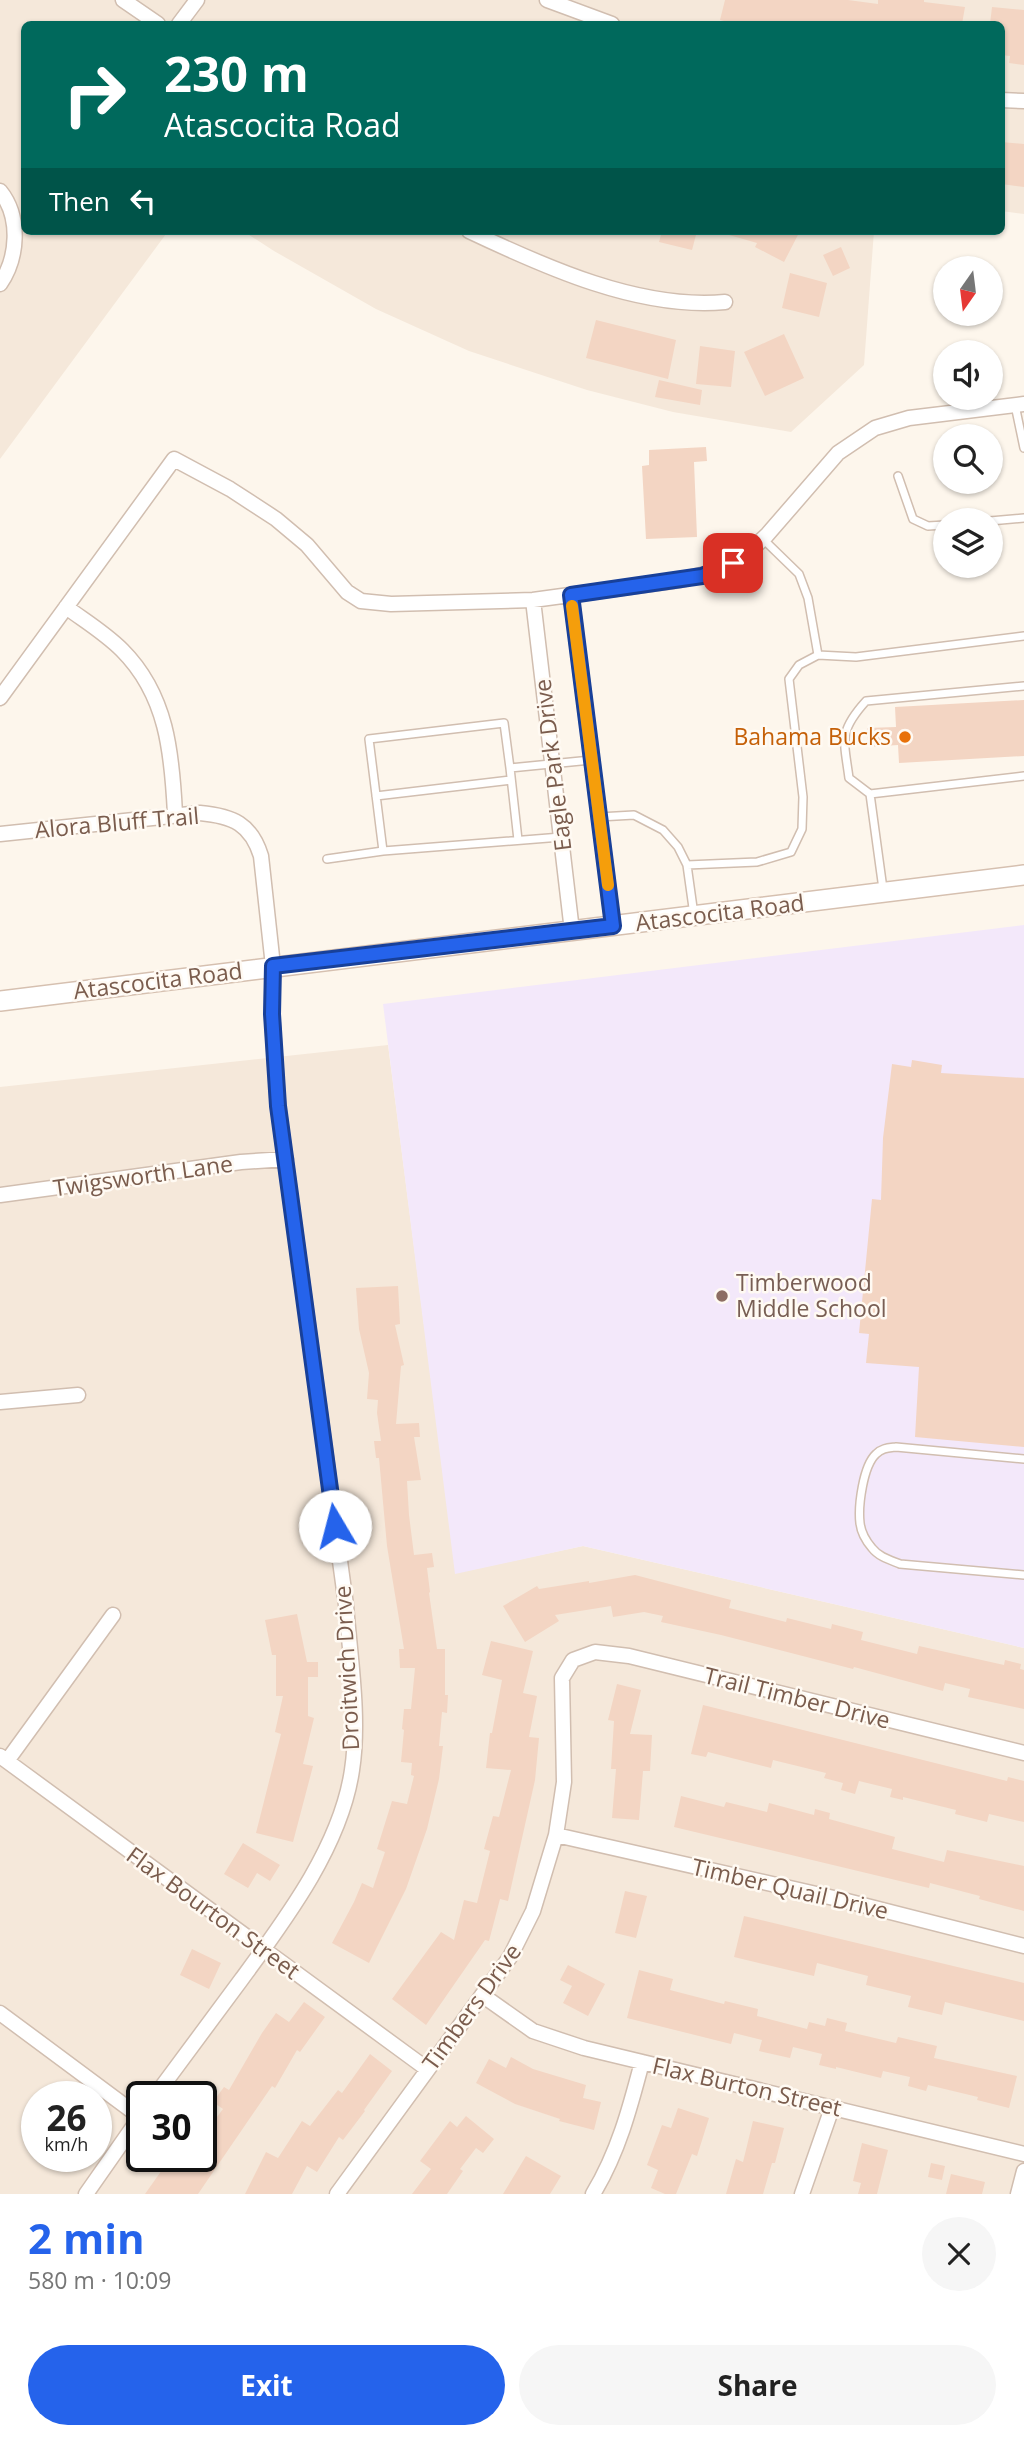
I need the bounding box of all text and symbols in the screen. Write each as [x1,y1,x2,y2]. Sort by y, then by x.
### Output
text: 230 m [164,40,309,106]
icon: right [49,49,140,140]
text: Atascocita Road [164,103,401,146]
icon: left [124,182,162,220]
text: Then [49,183,110,219]
north arrow [933,256,1003,326]
map controls [933,256,1003,578]
button: sound [933,340,1003,410]
button: search [933,424,1003,494]
button: layers [933,508,1003,578]
pin [703,533,763,593]
icon: arrive [714,544,752,582]
street label: Eagle Park Drive [526,677,578,853]
place label: Bahama Bucks [733,720,891,752]
marker: Bahama Bucks [897,729,913,745]
street label: Alora Bluff Trail [33,799,201,845]
street label: Atascocita Road [634,886,806,938]
street label: Atascocita Road [72,954,244,1006]
street label: Twigsworth Lane [51,1147,235,1203]
place label: Timberwood Middle School [736,1266,887,1324]
marker: Timberwood Middle School [714,1288,730,1304]
position arrow [298,1489,372,1563]
street label: Droitwich Drive [326,1585,366,1751]
street label: Trail Timber Drive [701,1658,894,1736]
street label: Flax Bourton Street [120,1838,307,1986]
street label: Timber Quail Drive [689,1850,892,1926]
street label: Timbers Drive [414,1937,528,2076]
street label: Flax Burton Street [650,2049,845,2123]
speed limit sign: 30 [126,2081,217,2172]
text: 26 [46,2094,87,2141]
text: km/h [45,2132,88,2156]
text: 2 min [28,2209,145,2266]
button: close [922,2217,996,2291]
text: 580 m · 10:09 [28,2264,171,2296]
button: Exit [28,2345,505,2425]
button: Share [519,2345,996,2425]

